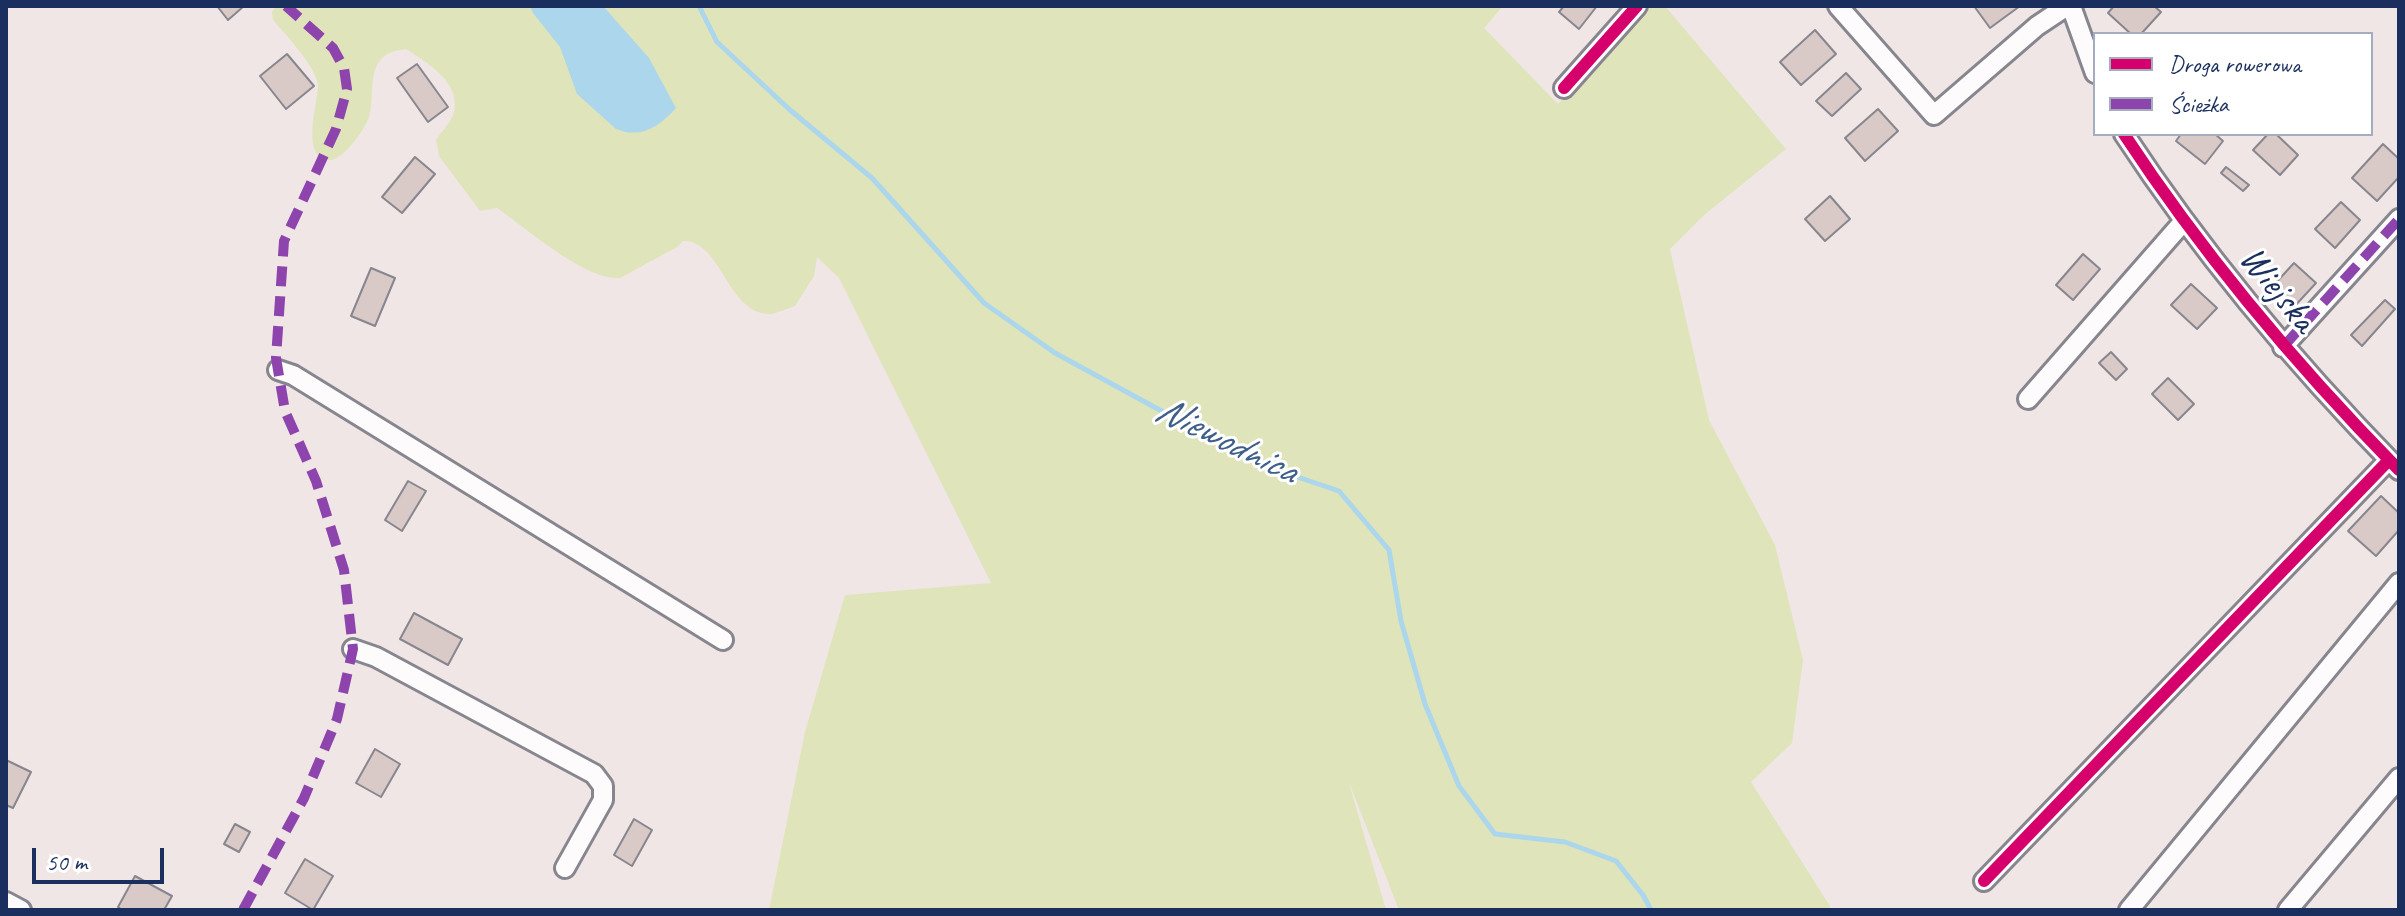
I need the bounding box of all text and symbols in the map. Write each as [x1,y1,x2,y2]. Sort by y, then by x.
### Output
legend [2093,32,2373,136]
text: Droga rowerowa [2169,49,2301,79]
text: Ścieżka [2169,89,2228,119]
street label: Wiejska [2228,238,2326,342]
water label: Niewodnica [1147,386,1305,496]
scale bar [36,832,168,882]
text: 50 m [46,847,87,877]

